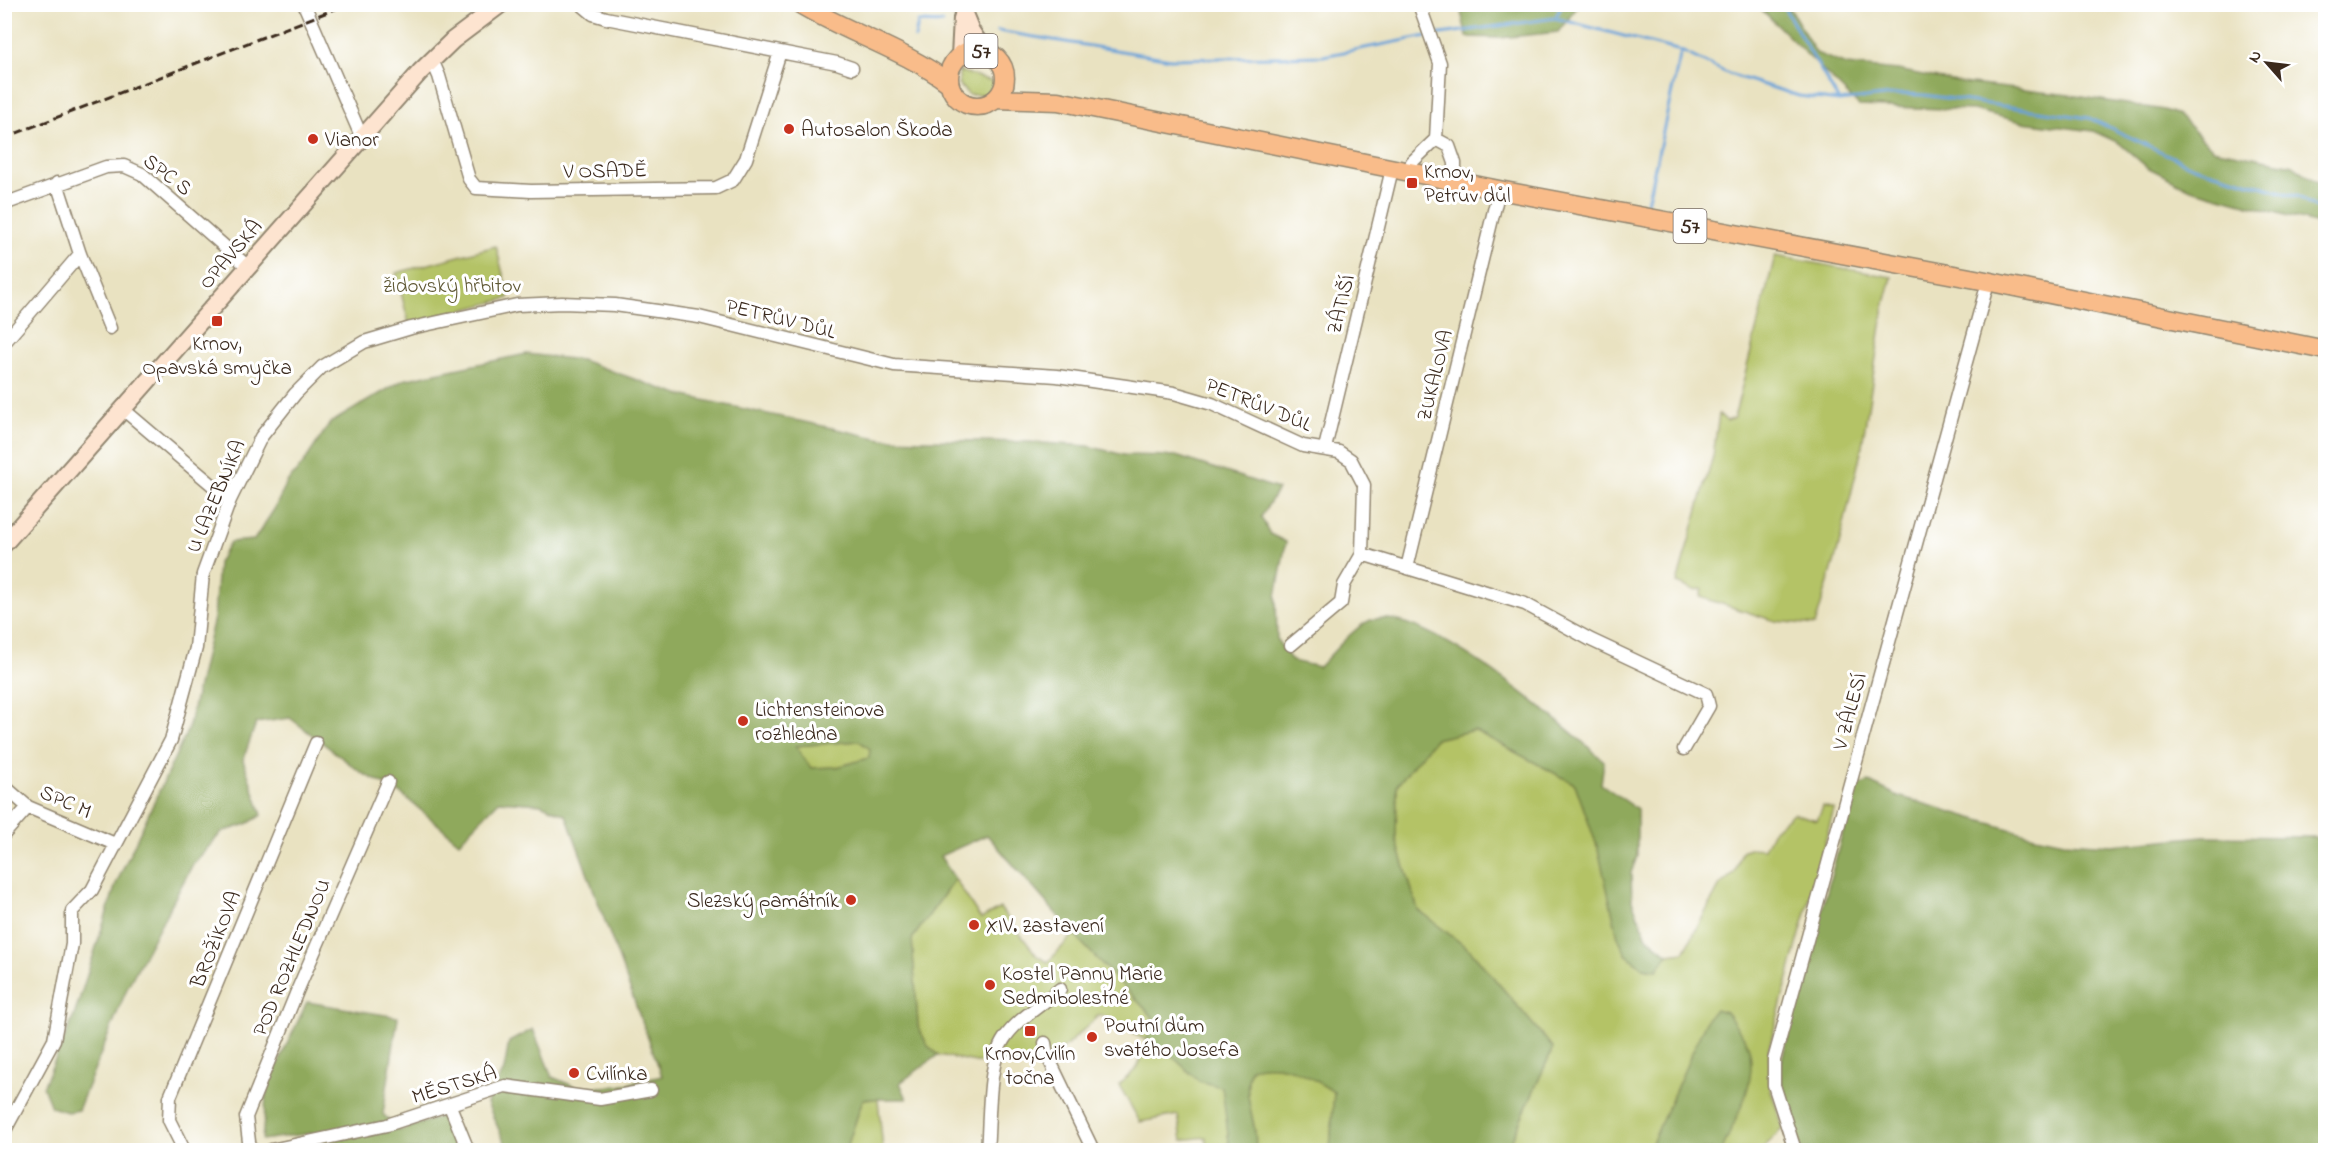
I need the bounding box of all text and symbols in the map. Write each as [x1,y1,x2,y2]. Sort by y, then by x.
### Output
north arrow [2237,33,2297,93]
road number: 57 [964,34,998,68]
text: N [2242,46,2269,67]
place label: Autosalon Škoda [801,116,953,146]
marker: Autosalon Škoda [782,122,796,136]
place label: Vianor [324,126,379,156]
marker: Vianor [306,132,320,146]
street label: SPC S [136,147,198,204]
street label: V OSADĚ [562,156,647,188]
place label: Krnov, Petrův důl [1424,158,1510,212]
marker: Krnov, Petrův důl [1405,176,1419,190]
road number: 57 [1674,209,1706,243]
street label: OPAVSKÁ [192,213,270,297]
street label: ZÁTIŠÍ [1319,271,1364,337]
park label: židovský hřbitov [383,272,522,304]
street label: PETRŮV DŮL [722,292,839,348]
marker: Krnov, Opavská smyčka [210,314,224,328]
street label: ZUKALOVA [1410,327,1462,424]
place label: Krnov, Opavská smyčka [142,330,292,386]
street label: PETRŮV DŮL [1201,371,1316,441]
street label: U LAZEBNÍKA [180,436,254,558]
street label: V ZÁLESÍ [1825,669,1876,754]
place label: Lichtensteinova rozhledna [755,696,884,750]
marker: Lichtensteinova rozhledna [736,714,750,728]
street label: SPC M [34,778,96,827]
street label: POD ROZHLEDNOU [246,874,340,1041]
street label: BROŽÍKOVA [183,887,250,994]
place label: Slezský památník [687,887,840,919]
marker: Slezský památník [844,893,858,907]
place label: XIV. zastavení [986,912,1104,942]
marker: XIV. zastavení [967,918,981,932]
place label: Kostel Panny Marie Sedmibolestné [1002,960,1163,1014]
marker: Kostel Panny Marie Sedmibolestné [983,978,997,992]
place label: Poutní dům svatého Josefa [1104,1012,1239,1066]
marker: Krnov,Cvilín točna [1023,1024,1037,1038]
marker: Poutní dům svatého Josefa [1085,1030,1099,1044]
place label: Krnov,Cvilín točna [985,1040,1075,1094]
street label: MĚSTSKÁ [408,1058,501,1113]
place label: Cvilínka [586,1060,648,1090]
marker: Cvilínka [567,1066,581,1080]

